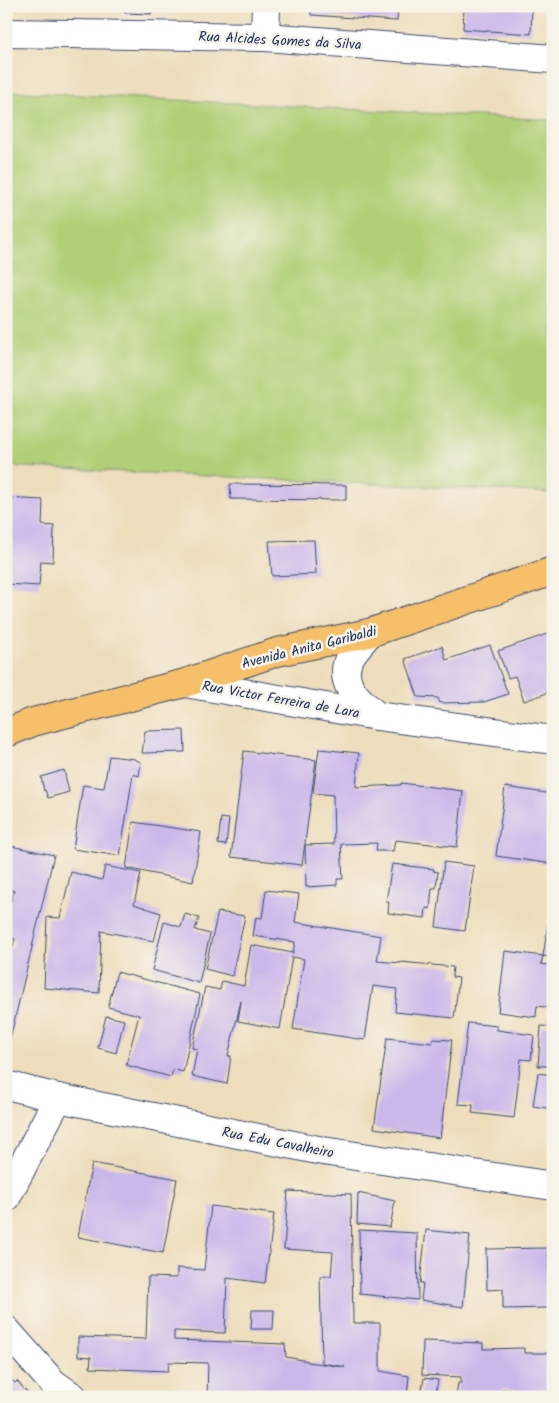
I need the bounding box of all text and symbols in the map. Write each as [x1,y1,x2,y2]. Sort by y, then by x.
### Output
street label: Rua Alcides Gomes da Silva [198,26,362,56]
street label: Avenida Anita Garibaldi [239,620,380,675]
street label: Rua Victor Ferreira de Lara [200,675,361,725]
street label: Rua Edu Cavalheiro [220,1121,336,1165]

